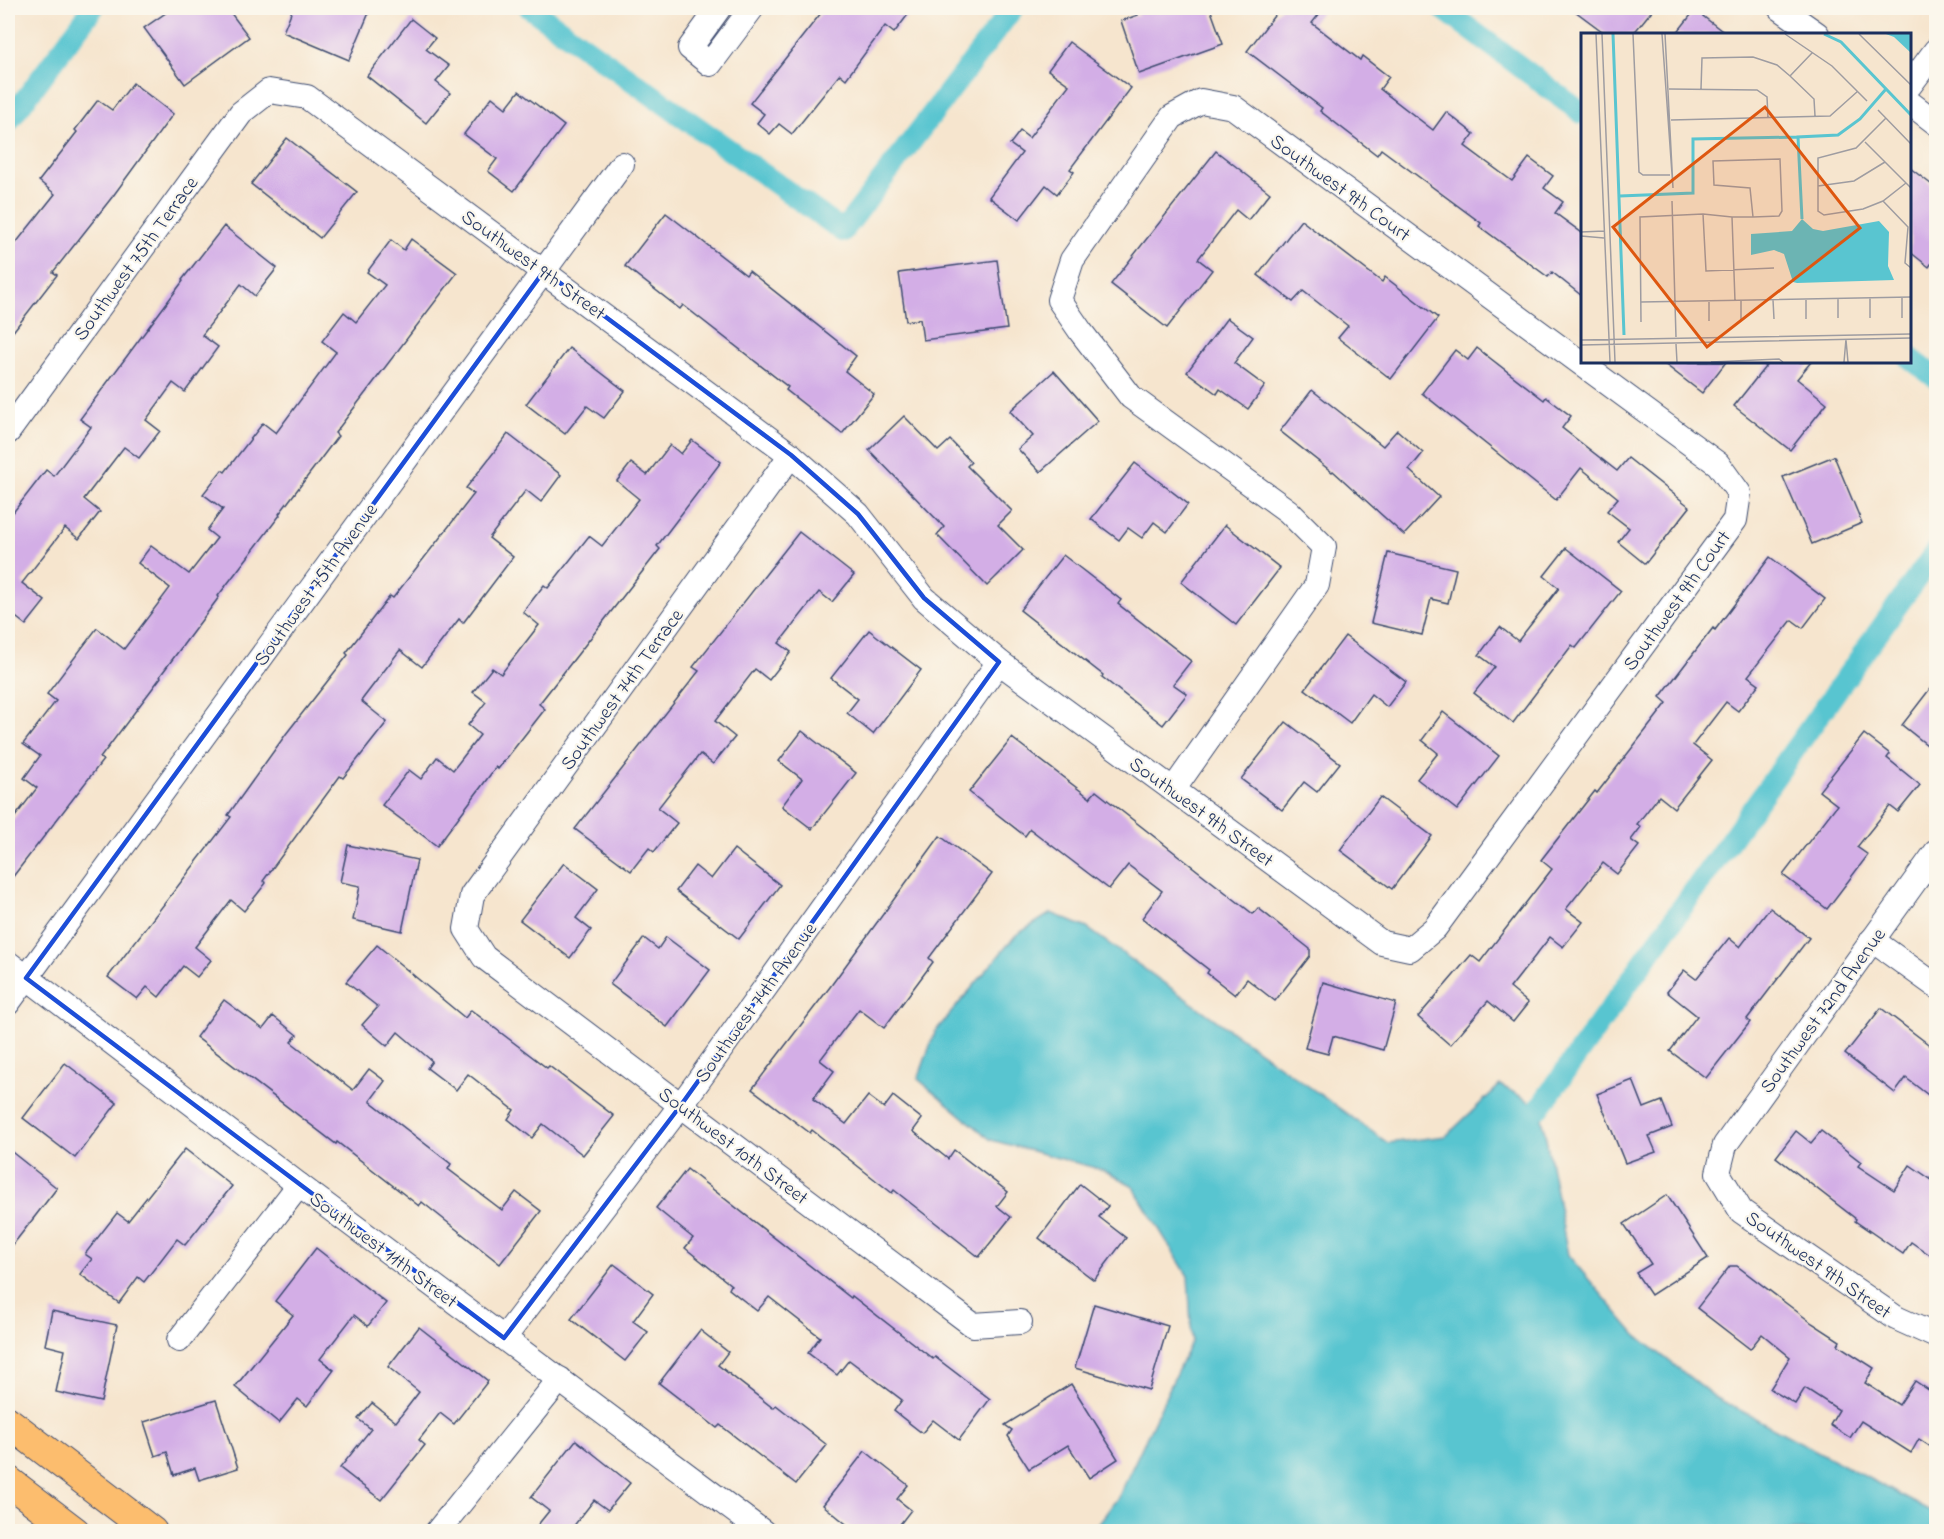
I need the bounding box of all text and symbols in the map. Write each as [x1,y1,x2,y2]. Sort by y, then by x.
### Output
inset map [1581,33,1911,363]
street label: Southwest 9th Court [1263,128,1416,250]
street label: Southwest 75th Terrace [67,171,207,348]
street label: Southwest 9th Street [454,204,611,329]
street label: Southwest 75th Avenue [248,498,386,673]
street label: Southwest 9th Court [1617,525,1739,678]
street label: Southwest 74th Terrace [554,603,692,777]
street label: Southwest 9th Street [1122,751,1279,876]
street label: Southwest 74th Avenue [689,917,825,1090]
street label: Southwest 72nd Avenue [1754,922,1894,1100]
street label: Southwest 10th Street [651,1081,814,1213]
street label: Southwest 11th Street [302,1186,463,1317]
street label: Southwest 9th Street [1739,1205,1897,1328]

